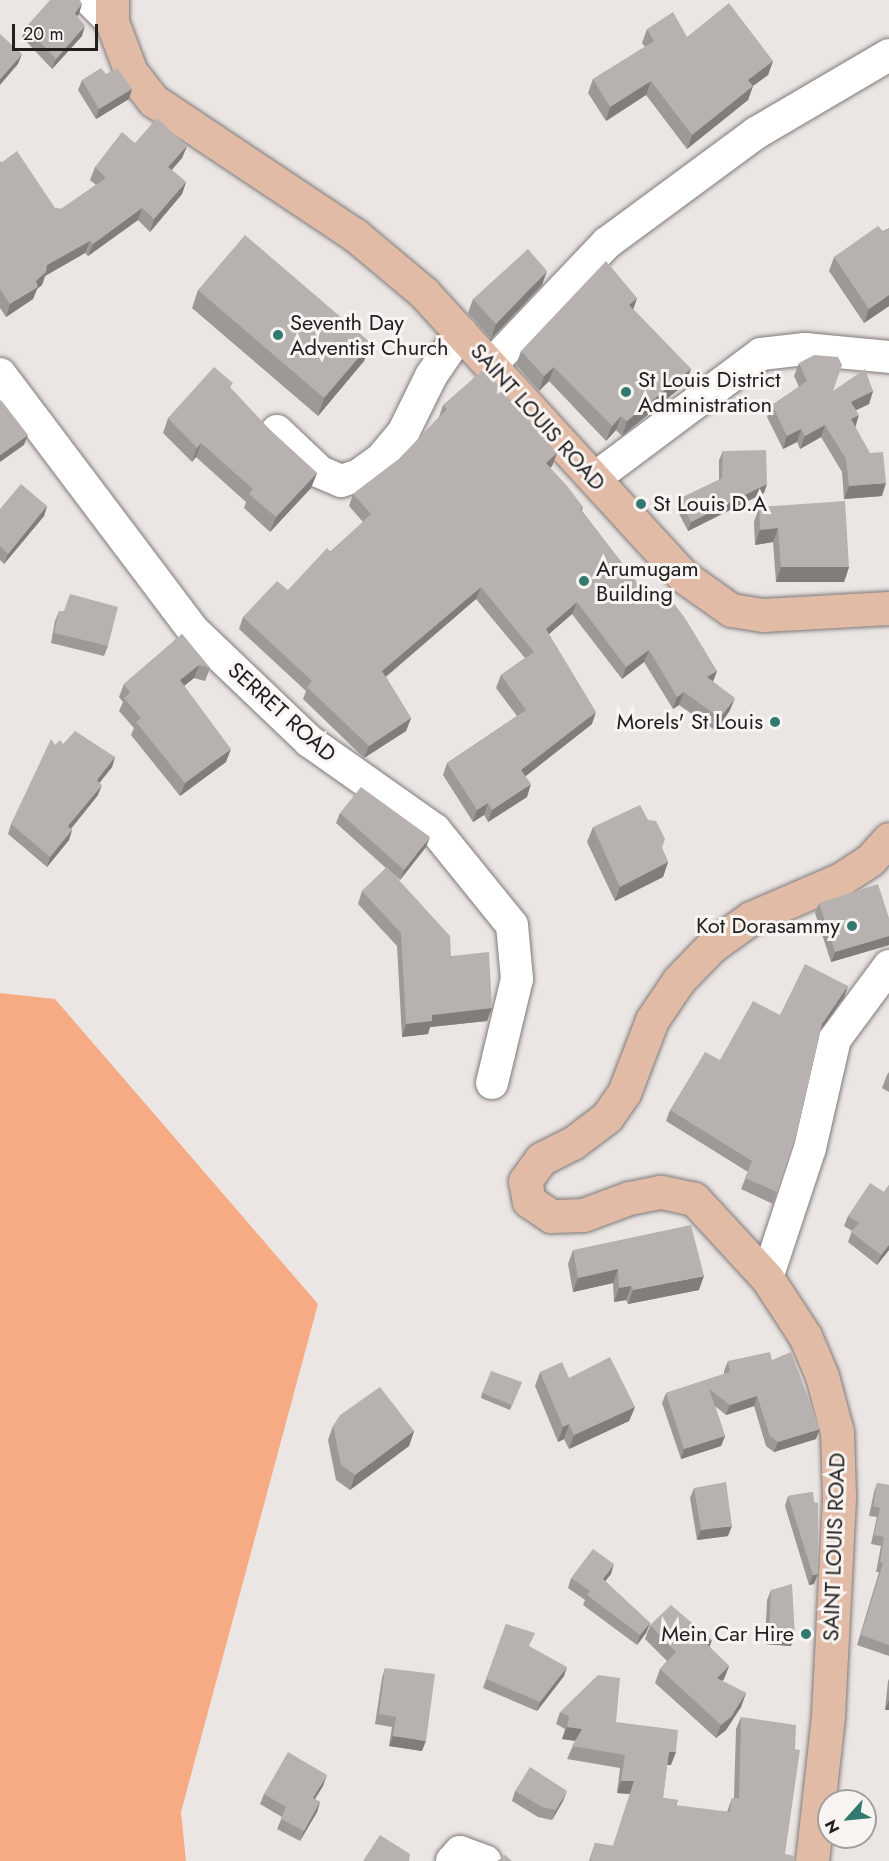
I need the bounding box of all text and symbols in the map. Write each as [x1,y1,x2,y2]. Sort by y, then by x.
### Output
scale bar [15,12,100,50]
text: 20 m [23,21,63,47]
place label: Seventh Day Adventist Church [290,309,448,360]
marker: Seventh Day Adventist Church [271,328,285,342]
street label: SAINT LOUIS ROAD [465,338,611,496]
place label: St Louis District Administration [638,366,780,418]
marker: St Louis District Administration [619,385,633,399]
place label: St Louis D.A [653,491,767,517]
marker: St Louis D.A [634,497,648,511]
place label: Arumugam Building [596,555,699,606]
marker: Arumugam Building [577,574,591,588]
street label: SERRET ROAD [223,657,341,767]
place label: Morels' St Louis [617,709,763,735]
marker: Morels' St Louis [768,715,782,729]
place label: Kot Dorasammy [696,913,840,939]
marker: Kot Dorasammy [845,919,859,933]
street label: SAINT LOUIS ROAD [818,1452,850,1642]
place label: Mein Car Hire [661,1621,794,1647]
marker: Mein Car Hire [799,1627,813,1641]
north arrow [817,1789,877,1849]
text: N [819,1816,845,1837]

